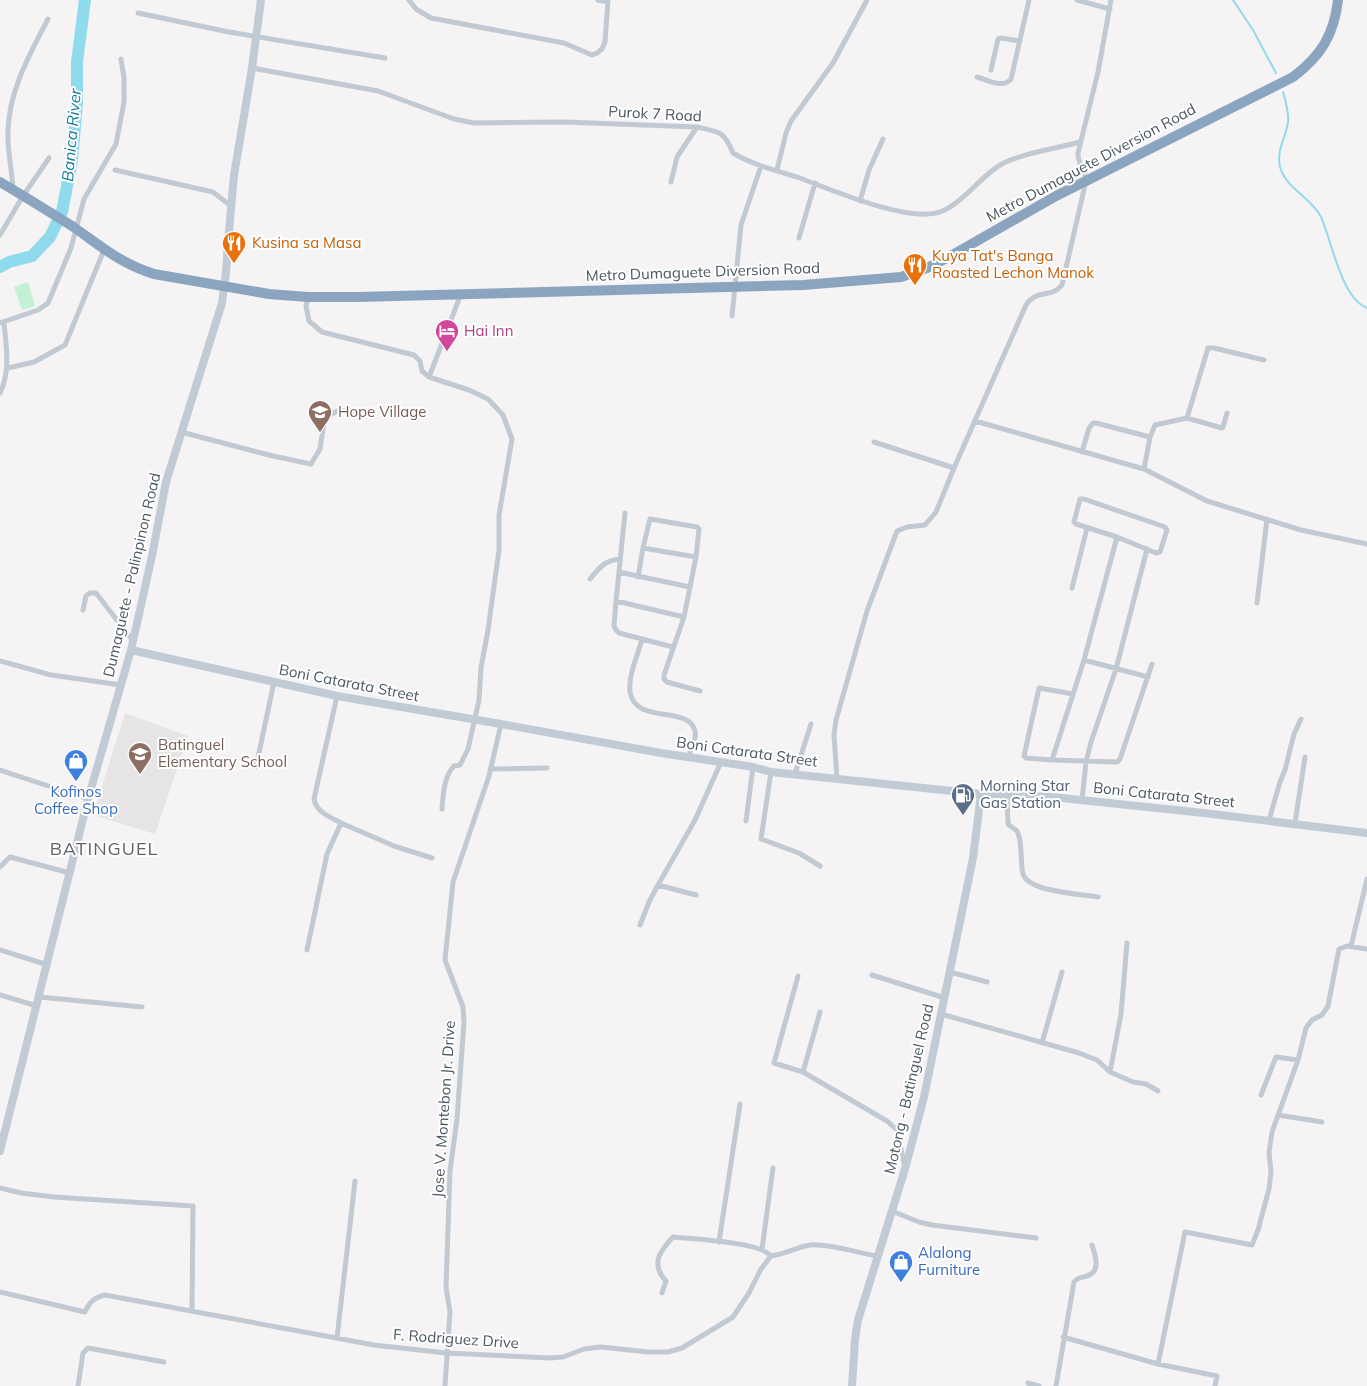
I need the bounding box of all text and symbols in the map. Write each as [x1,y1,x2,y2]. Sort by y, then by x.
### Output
water label: Banica River [57,87,85,182]
street label: Metro Dumaguete Diversion Road [983,99,1199,226]
street label: Purok 7 Road [608,102,702,125]
restaurant icon: Kusina sa Masa [221,230,247,264]
place label: Kusina sa Masa [252,233,361,252]
place label: Kuya Tat's Banga Roasted Lechon Manok [932,246,1094,282]
restaurant icon: Kuya Tat's Banga Roasted Lechon Manok [902,252,928,286]
street label: Metro Dumaguete Diversion Road [585,258,820,285]
hotel icon: Hai Inn [434,318,460,352]
place label: Hai Inn [464,321,513,340]
school or university icon: Hope Village [307,399,333,433]
place label: Hope Village [338,402,427,421]
street label: Dumaguete - Palinpinon Road [99,471,164,679]
street label: Boni Catarata Street [277,660,421,705]
street label: Boni Catarata Street [675,732,819,771]
place label: Batinguel Elementary School [158,735,287,771]
school or university icon: Batinguel Elementary School [127,741,153,775]
shop icon: Kofinos Coffee Shop [63,748,89,782]
place label: Morning Star Gas Station [980,776,1071,812]
street label: Boni Catarata Street [1092,778,1236,811]
place label: Kofinos Coffee Shop [34,782,118,818]
fuel station icon: Morning Star Gas Station [950,782,976,816]
district label: BATINGUEL [50,837,158,860]
street label: Motong - Batinguel Road [880,1002,937,1176]
street label: Jose V. Montebon Jr. Drive [428,1020,459,1198]
place label: Alalong Furniture [918,1243,980,1279]
shop icon: Alalong Furniture [888,1249,914,1283]
street label: F. Rodriguez Drive [393,1325,519,1352]

